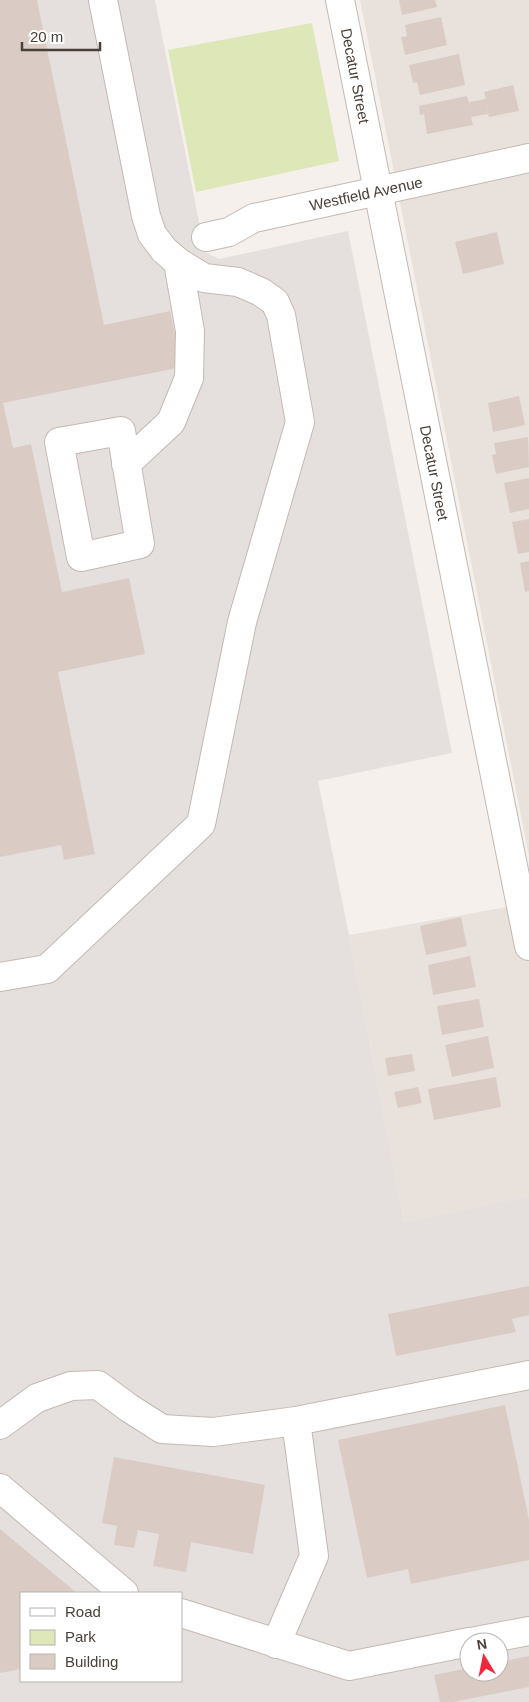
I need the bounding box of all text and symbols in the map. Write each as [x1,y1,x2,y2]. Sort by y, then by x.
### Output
scale bar [22,20,100,52]
street label: Decatur Street [338,27,373,126]
text: 20 m [30,28,63,45]
street label: Westfield Avenue [308,173,424,214]
street label: Decatur Street [417,424,452,523]
legend [20,1592,182,1682]
text: Road [65,1603,101,1620]
text: Park [65,1628,96,1645]
north arrow [459,1632,509,1682]
text: N [475,1635,488,1653]
text: Building [65,1653,118,1670]

